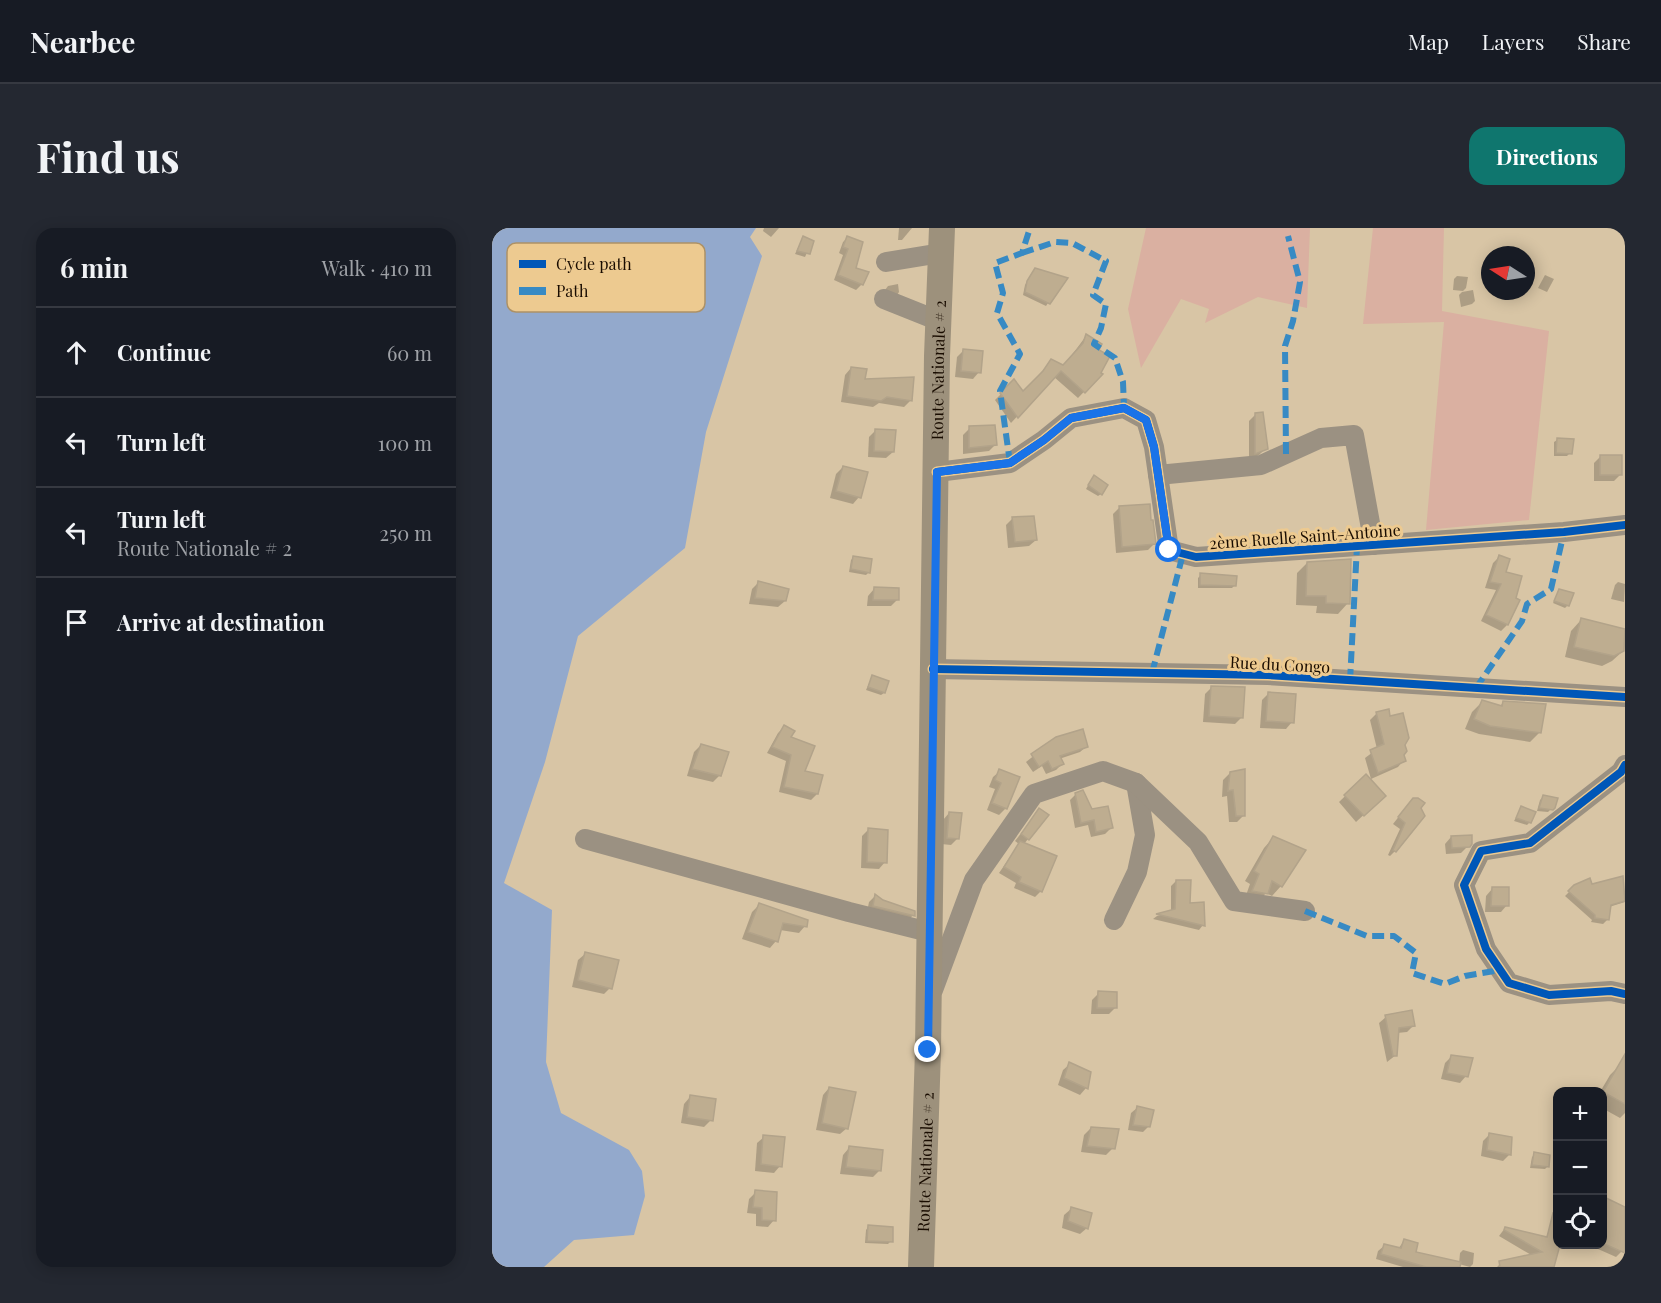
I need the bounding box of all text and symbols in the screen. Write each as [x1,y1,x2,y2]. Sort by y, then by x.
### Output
text: Nearbee [30,23,135,60]
text: Map [1408,27,1449,55]
text: Layers [1482,27,1544,55]
text: Share [1577,27,1631,55]
button: Directions [1469,127,1625,185]
text: Find us [36,128,180,184]
legend [507,243,705,312]
north arrow [1481,246,1535,300]
text: 6 min [60,250,128,285]
text: Cycle path [556,253,632,274]
text: Walk · 410 m [322,254,432,281]
text: Path [556,280,589,301]
street label: Route Nationale # 2 [925,300,950,440]
icon: ahead [60,336,93,369]
text: Continue [117,337,211,367]
text: 60 m [387,339,432,366]
icon: left [60,426,93,459]
text: Turn left [117,427,206,457]
text: 100 m [378,429,432,456]
text: Turn left [117,504,206,534]
icon: left [60,516,93,549]
text: 250 m [379,519,432,546]
street label: 2ème Ruelle Saint-Antoine [1209,519,1401,553]
text: Route Nationale # 2 [117,534,292,561]
route start [1155,536,1181,562]
icon: arrive [60,606,93,639]
text: Arrive at destination [117,607,325,637]
street label: Rue du Congo [1229,651,1331,677]
route end [914,1036,940,1062]
map controls [1553,1087,1607,1249]
button: + [1553,1087,1607,1141]
street label: Route Nationale # 2 [912,1092,937,1232]
button: − [1553,1141,1607,1195]
button: locate [1553,1195,1607,1249]

